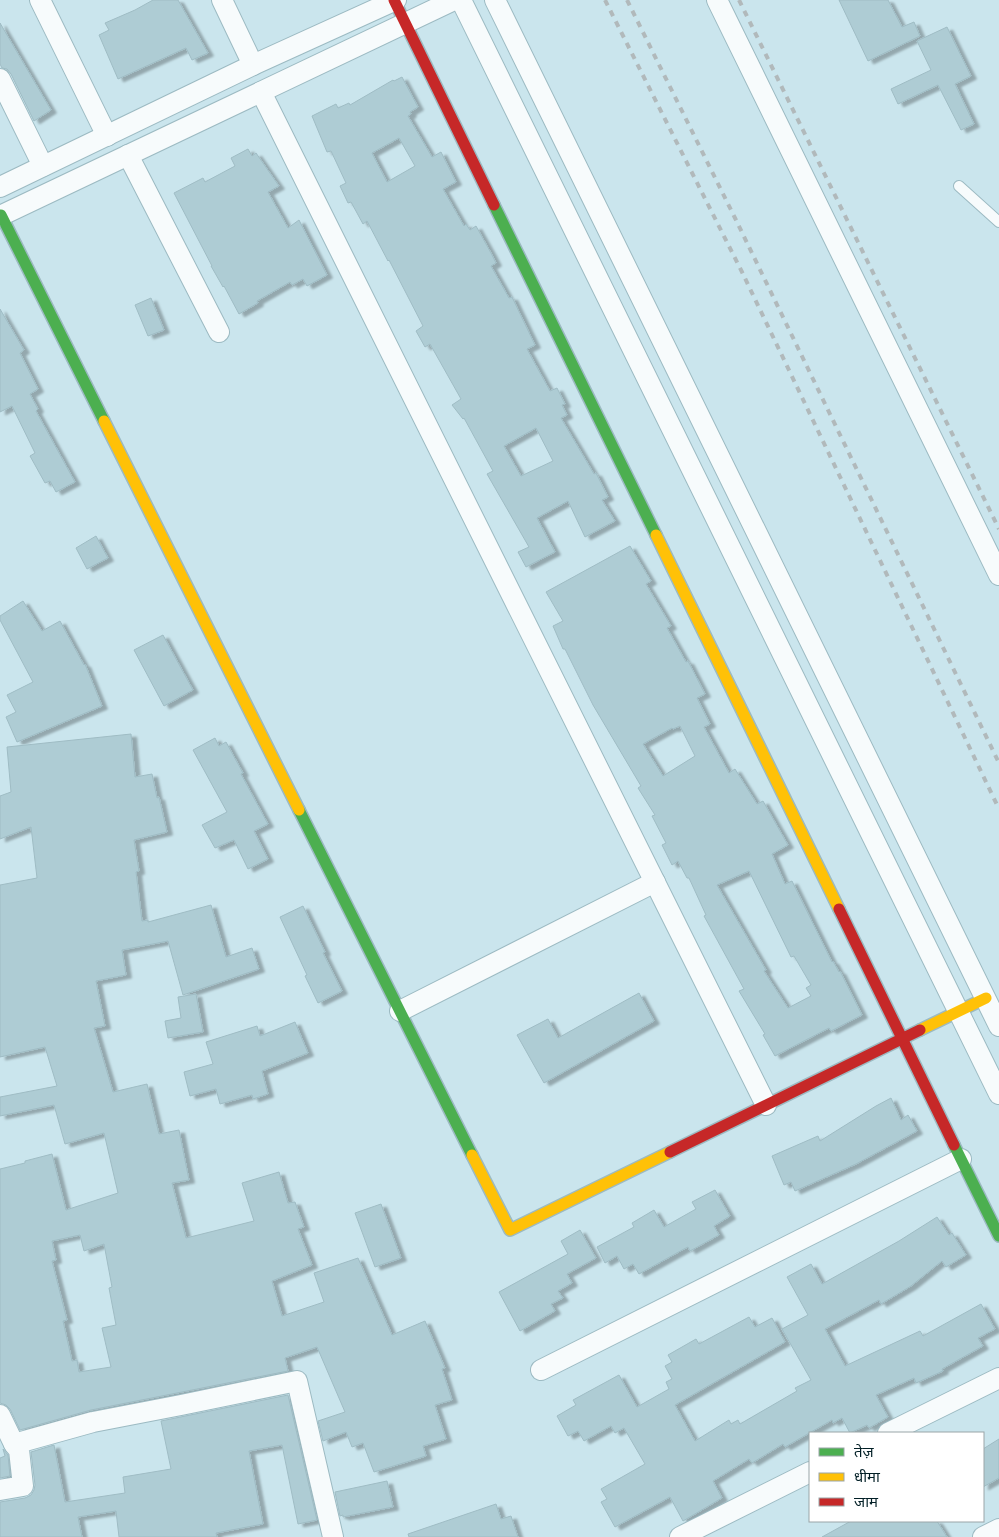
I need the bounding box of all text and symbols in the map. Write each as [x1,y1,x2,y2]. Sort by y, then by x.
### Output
legend [809,1432,984,1522]
text: तेज़ [854,1442,875,1460]
text: धीमा [854,1467,881,1485]
text: जाम [854,1492,879,1510]

